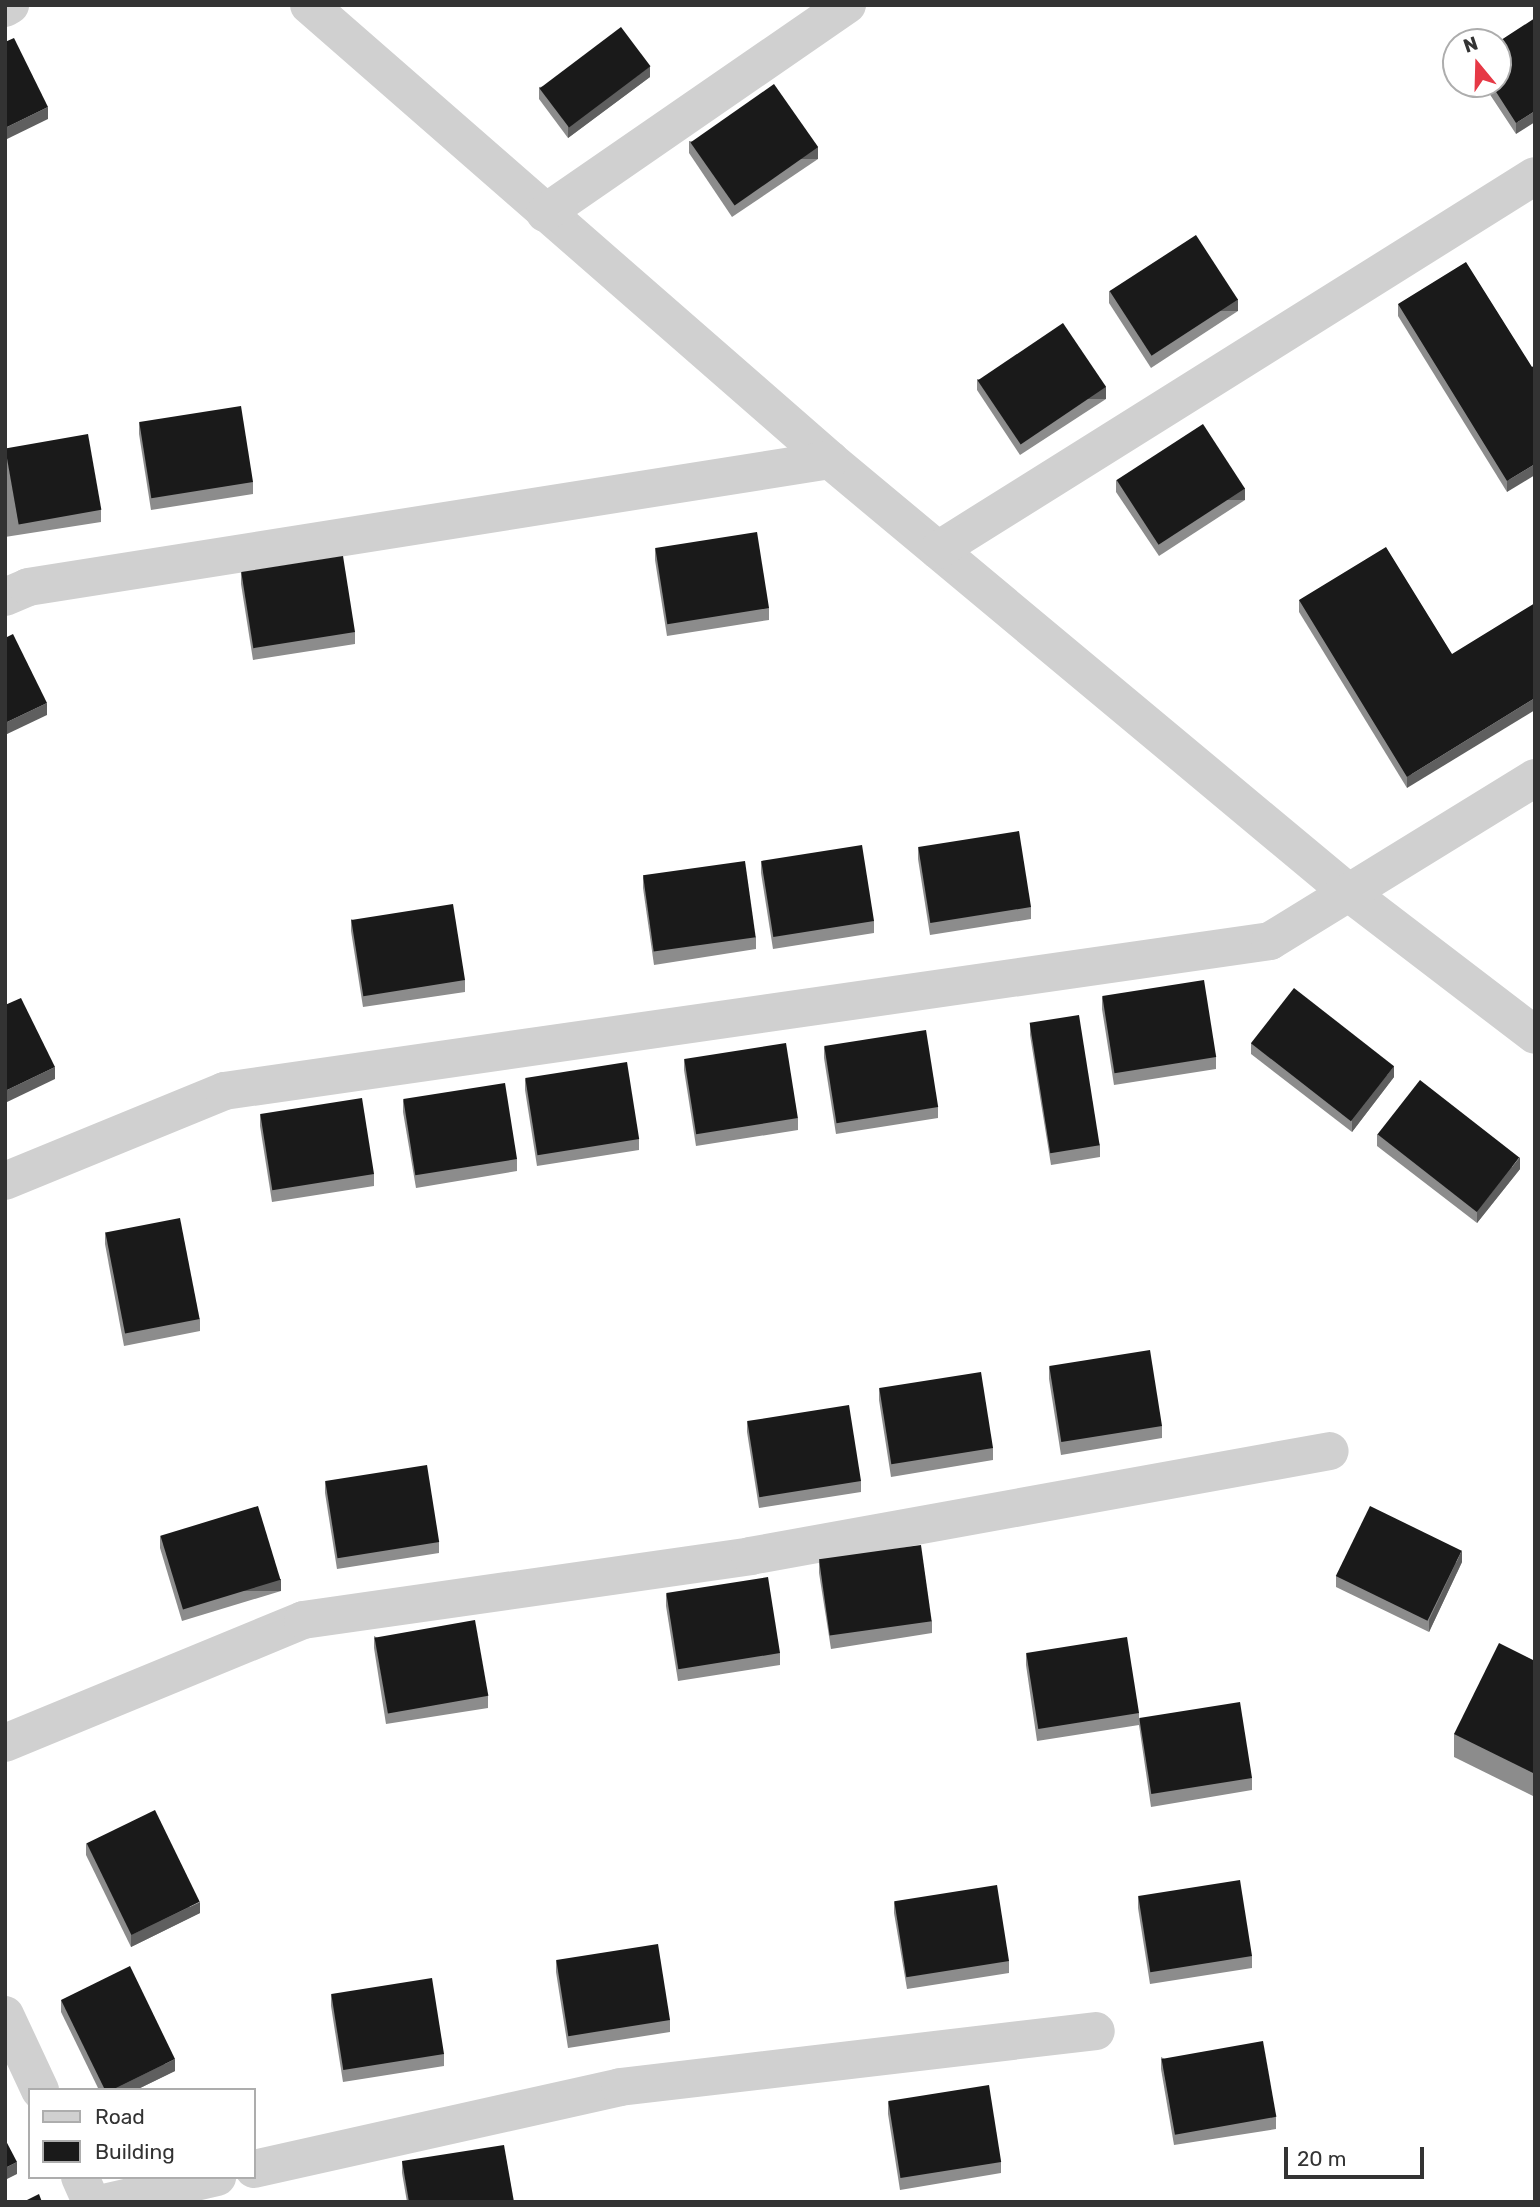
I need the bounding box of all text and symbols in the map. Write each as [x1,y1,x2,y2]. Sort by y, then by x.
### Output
north arrow [1442,28,1512,98]
text: N [1460,31,1481,58]
legend [28,2088,256,2179]
text: Road [95,2104,145,2129]
scale bar [1288,2134,1428,2178]
text: Building [95,2139,175,2164]
text: 20 m [1297,2146,1346,2171]

